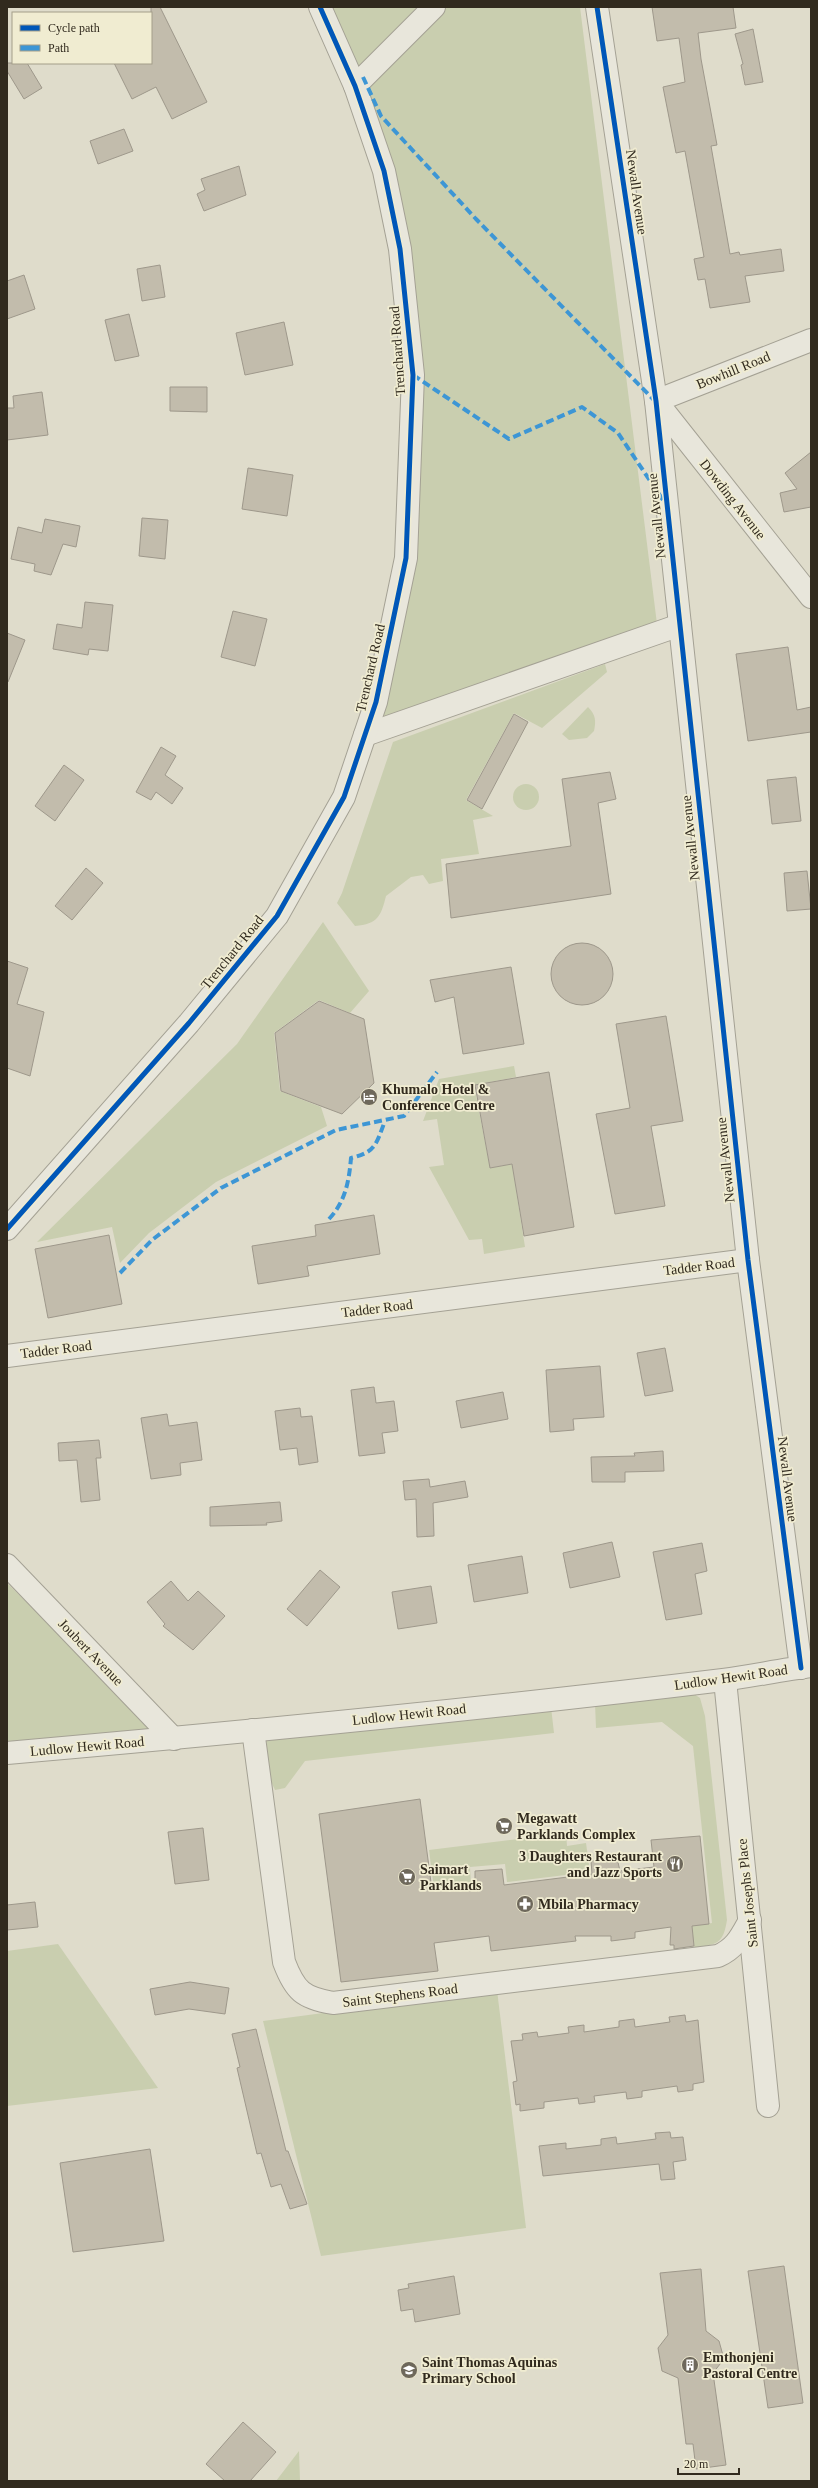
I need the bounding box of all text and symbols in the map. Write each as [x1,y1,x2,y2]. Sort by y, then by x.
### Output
legend [12,12,152,64]
text: Cycle path [48,21,100,35]
text: Path [48,41,69,55]
street label: Newall Avenue [623,149,650,236]
street label: Trenchard Road [387,306,408,396]
street label: Bowhill Road [694,349,772,392]
street label: Dowding Avenue [697,456,768,542]
street label: Newall Avenue [645,473,668,559]
street label: Trenchard Road [353,623,388,714]
street label: Newall Avenue [679,795,702,881]
street label: Trenchard Road [198,913,267,992]
place label: Khumalo Hotel & Conference Centre [382,1082,495,1113]
hotel icon: Khumalo Hotel & Conference Centre [359,1087,379,1107]
street label: Newall Avenue [714,1117,737,1203]
street label: Tadder Road [663,1255,736,1278]
street label: Tadder Road [341,1297,414,1320]
street label: Tadder Road [20,1338,93,1361]
street label: Newall Avenue [775,1436,800,1522]
street label: Joubert Avenue [55,1616,126,1689]
street label: Ludlow Hewit Road [673,1662,789,1693]
street label: Ludlow Hewit Road [351,1701,467,1728]
street label: Ludlow Hewit Road [29,1734,145,1759]
place label: Megawatt Parklands Complex [517,1811,636,1842]
supermarket icon: Megawatt Parklands Complex [494,1816,514,1836]
street label: Saint Josephs Place [734,1838,761,1948]
place label: 3 Daughters Restaurant and Jazz Sports [519,1849,663,1880]
restaurant icon: 3 Daughters Restaurant and Jazz Sports [665,1854,685,1874]
place label: Saimart Parklands [420,1862,482,1893]
supermarket icon: Saimart Parklands [397,1867,417,1887]
pharmacy icon: Mbila Pharmacy [515,1894,535,1914]
place label: Mbila Pharmacy [538,1897,639,1912]
street label: Saint Stephens Road [342,1981,458,2010]
place label: Emthonjeni Pastoral Centre [703,2350,797,2381]
place label: Saint Thomas Aquinas Primary School [422,2355,558,2386]
building icon: Emthonjeni Pastoral Centre [680,2355,700,2375]
school or university icon: Saint Thomas Aquinas Primary School [399,2360,419,2380]
scale bar [678,2450,739,2476]
text: 20 m [684,2457,709,2471]

